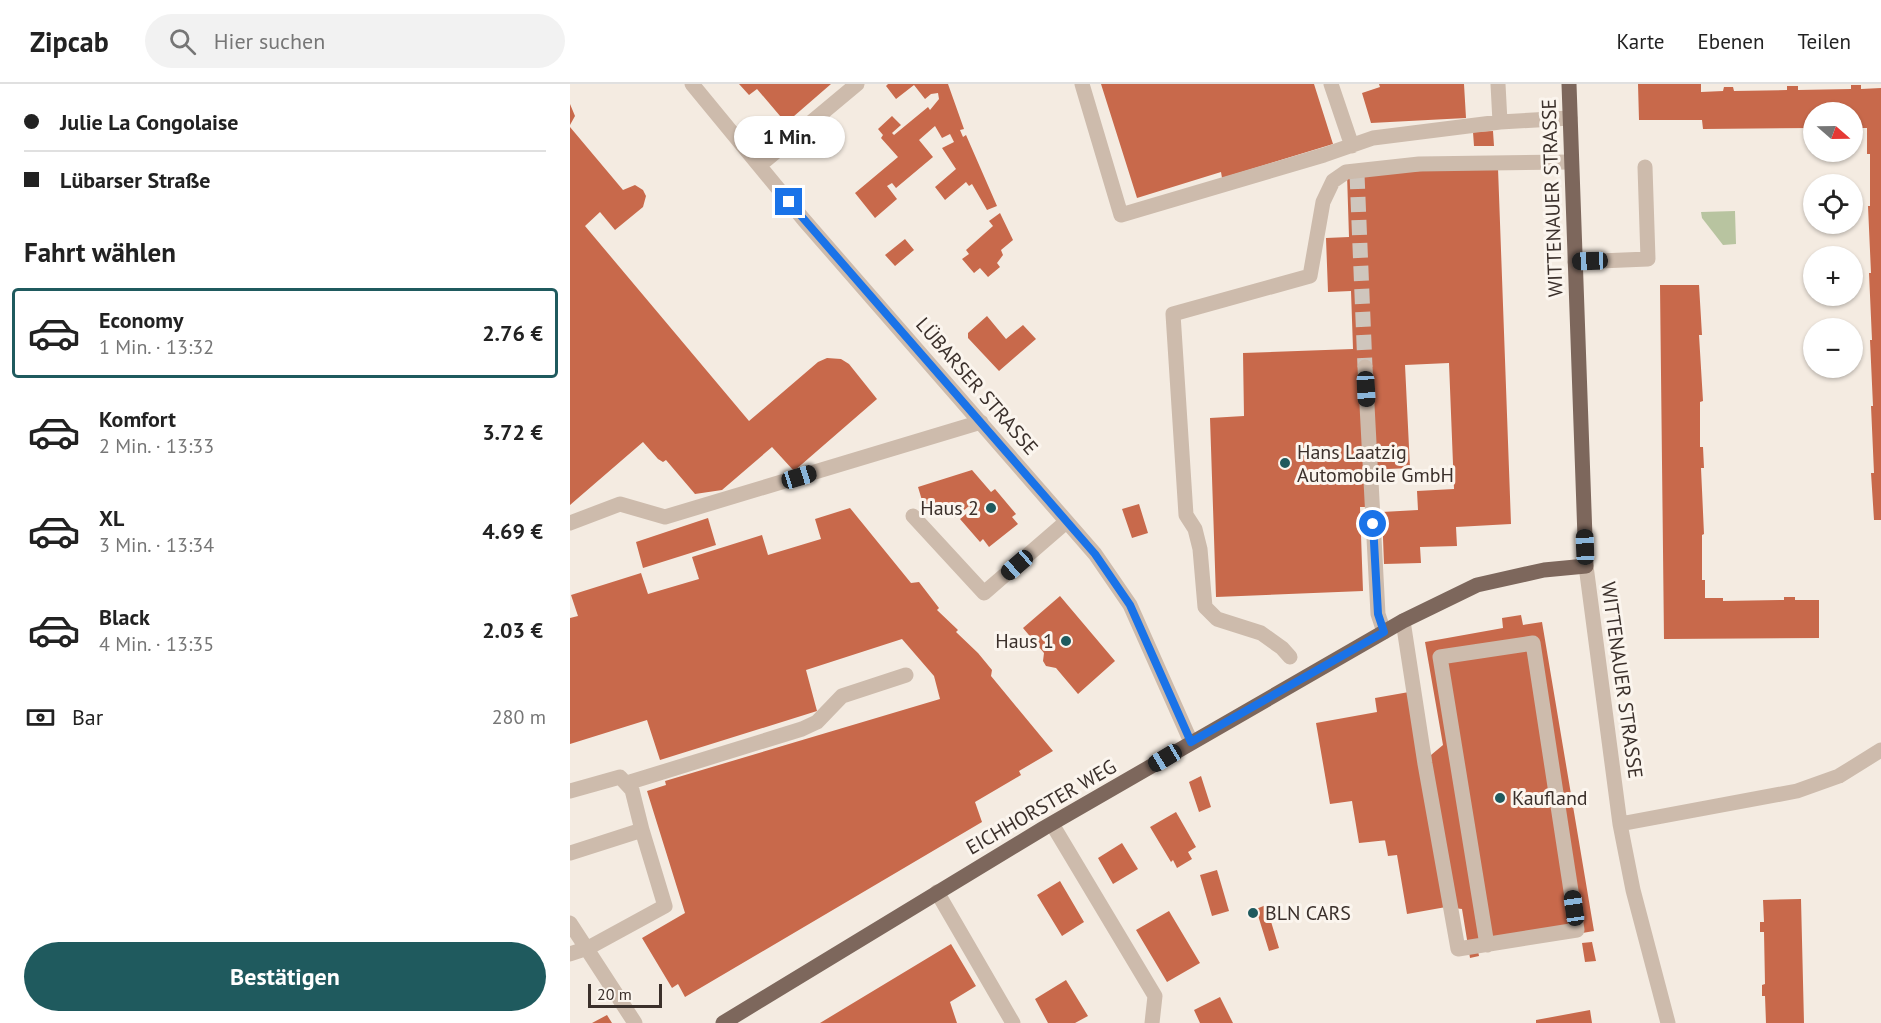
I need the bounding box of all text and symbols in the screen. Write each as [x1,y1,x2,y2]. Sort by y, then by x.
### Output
search box [145,14,565,68]
text: Zipcab [30,23,109,60]
icon: search [166,25,199,58]
text: Hier suchen [214,27,325,55]
text: Karte [1617,28,1665,55]
text: Ebenen [1698,28,1764,55]
text: Teilen [1797,28,1851,55]
street label: WITTENAUER STRASSE [1536,98,1568,298]
north arrow [1803,102,1863,162]
map controls [1803,102,1863,378]
text: Julie La Congolaise [60,108,239,136]
callout: 1 Min. [734,115,844,157]
text: 1 Min. [763,124,816,150]
text: Lübarser Straße [60,166,210,194]
button: locate [1803,174,1863,234]
route end [775,188,802,215]
text: Fahrt wählen [24,235,176,269]
button: + [1803,246,1863,306]
car [1572,251,1608,271]
icon: car [27,306,81,360]
text: Economy [99,306,183,334]
street label: LÜBARSER STRASSE [910,312,1044,460]
button: − [1803,318,1863,378]
text: 2.76 € [482,319,543,347]
text: 1 Min. · 13:32 [99,334,214,360]
car [1356,371,1376,407]
icon: car [27,405,81,459]
text: Komfort [99,405,176,433]
text: 3.72 € [482,418,543,446]
text: 2 Min. · 13:33 [99,433,214,459]
place label: Hans Laatzig Automobile GmbH [1297,439,1454,488]
marker: Hans Laatzig Automobile GmbH [1278,456,1292,470]
car [779,463,819,491]
place label: Haus 2 [920,495,979,521]
marker: Haus 2 [984,501,998,515]
icon: car [27,504,81,558]
text: XL [99,504,124,532]
route start [1359,510,1386,537]
text: 4.69 € [482,517,543,545]
car [1575,529,1595,565]
text: 3 Min. · 13:34 [99,532,214,558]
car [998,546,1036,584]
street label: WITTENAUER STRASSE [1595,580,1649,780]
icon: car [27,603,81,657]
text: Black [99,603,150,631]
text: 2.03 € [482,616,543,644]
place label: Haus 1 [995,628,1054,654]
text: 4 Min. · 13:35 [99,631,214,657]
marker: Haus 1 [1059,634,1073,648]
icon: cash [24,701,57,734]
text: Bar [72,703,103,731]
text: 280 m [492,704,546,730]
car [1145,741,1185,775]
street label: EICHHORSTER WEG [961,753,1121,861]
place label: Kaufland [1512,785,1588,811]
marker: Kaufland [1493,791,1507,805]
car [1563,889,1585,927]
place label: BLN CARS [1265,900,1351,926]
marker: BLN CARS [1246,906,1260,920]
button: Bestätigen [24,942,546,1011]
scale bar [588,981,662,1008]
text: 20 m [597,984,632,1004]

